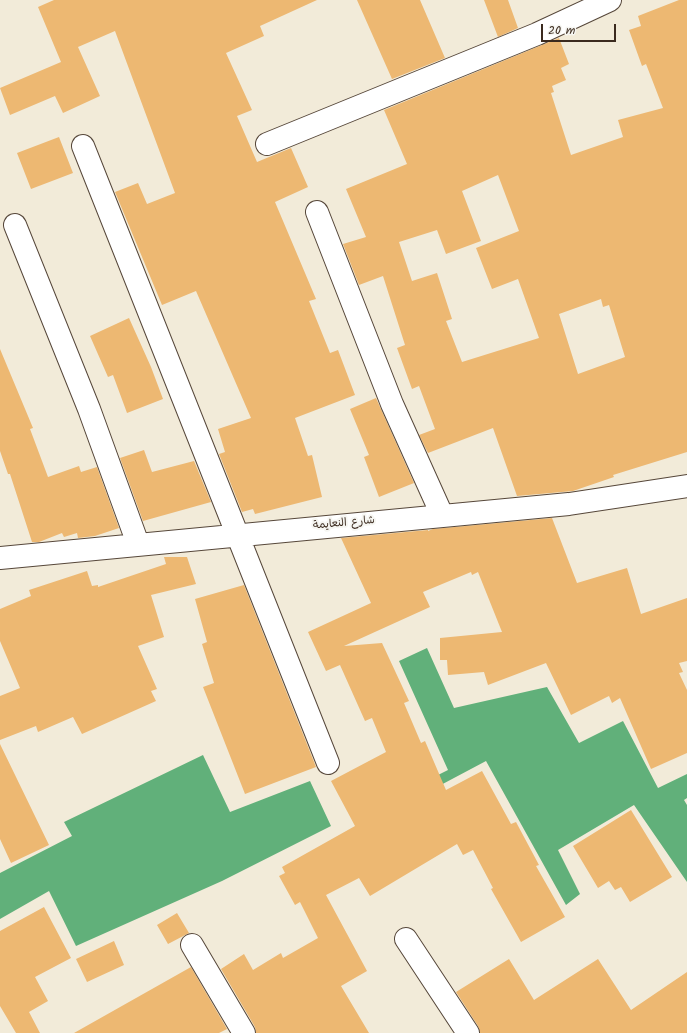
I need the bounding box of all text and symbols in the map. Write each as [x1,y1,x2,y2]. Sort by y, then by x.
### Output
scale bar [543,16,618,42]
text: 20 m [548,21,575,40]
street label: شارع النعايمة [313,515,375,533]

